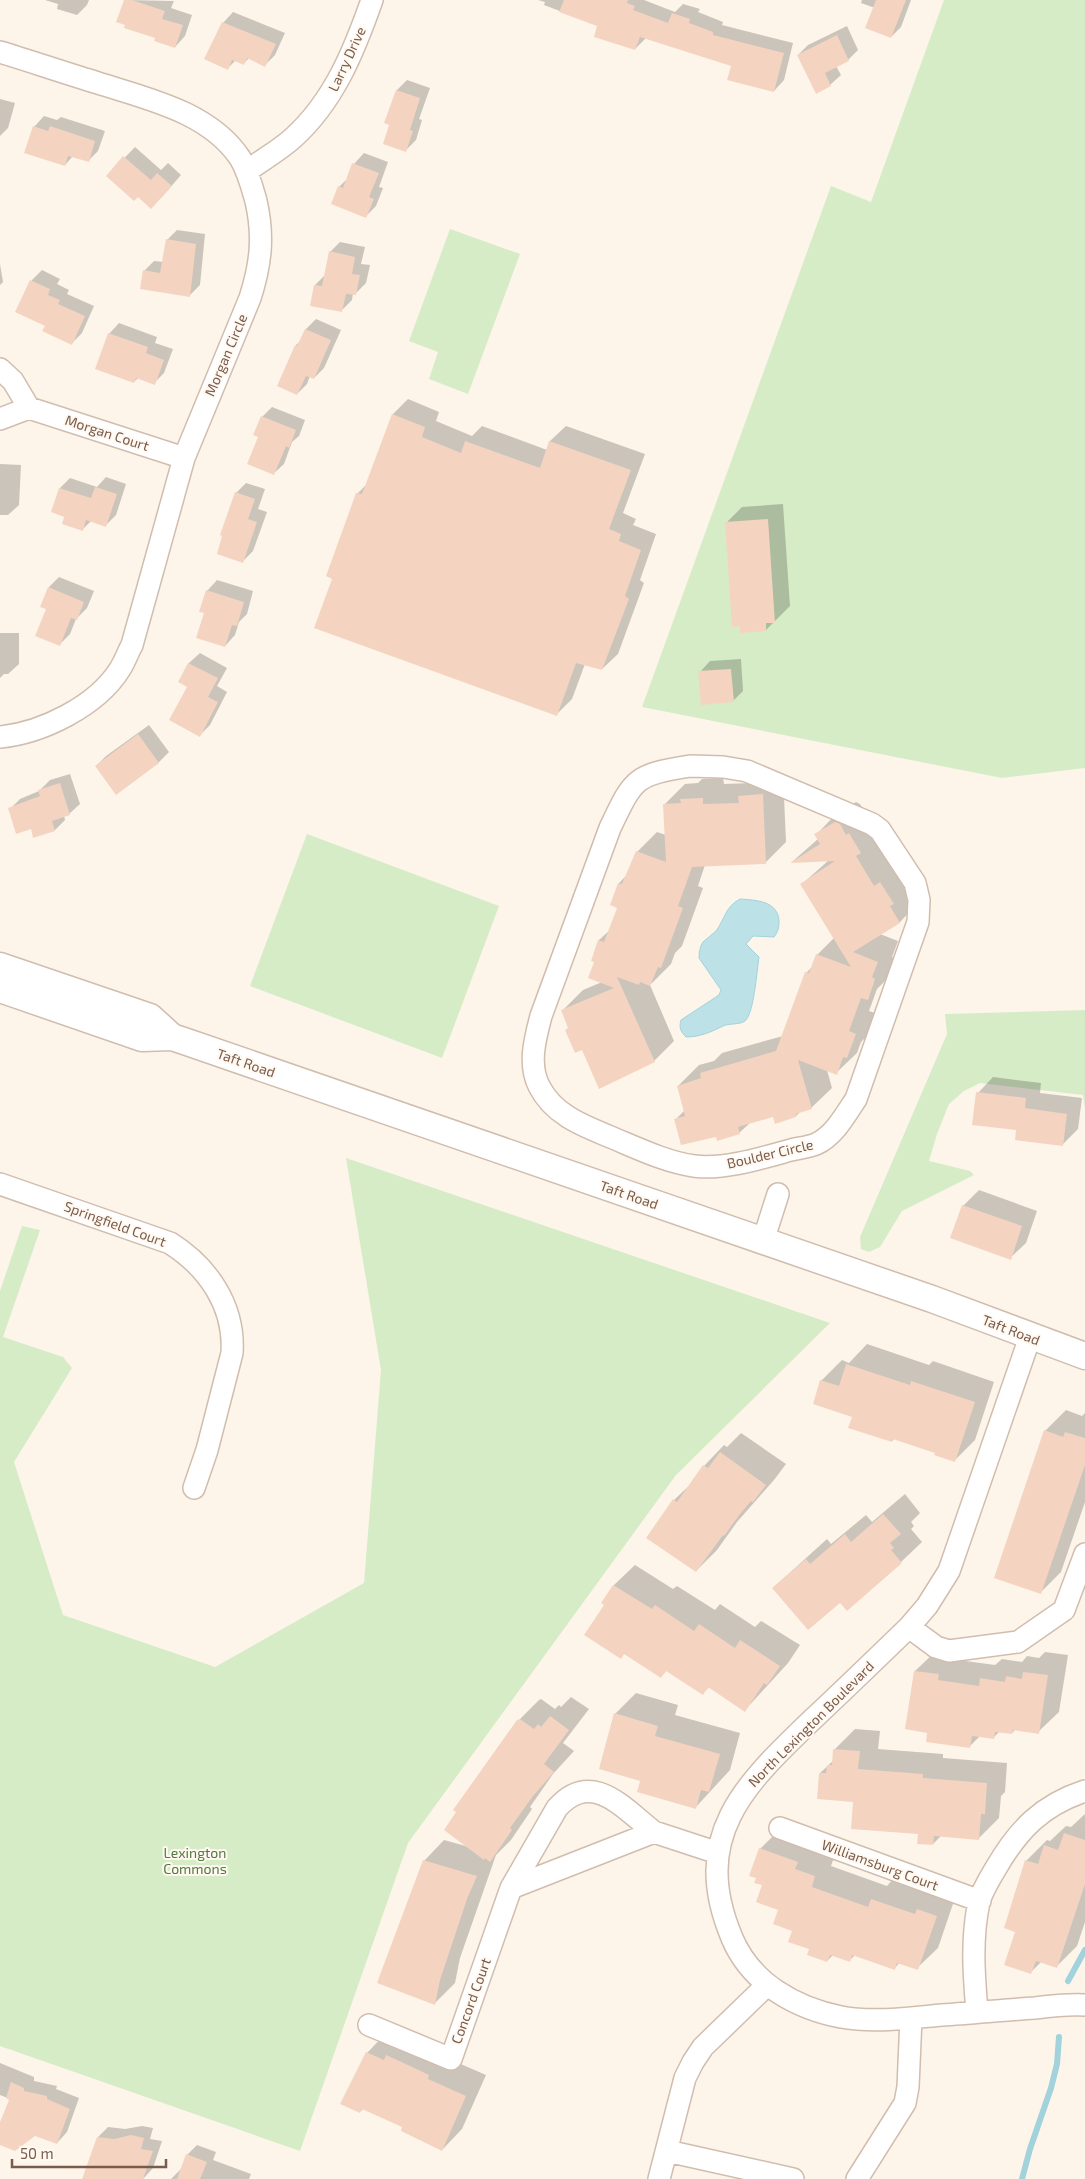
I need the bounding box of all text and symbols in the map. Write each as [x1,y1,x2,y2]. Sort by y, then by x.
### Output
street label: Larry Drive [324,24,369,94]
street label: Morgan Circle [201,311,251,399]
street label: Morgan Court [63,411,151,454]
street label: Taft Road [215,1045,278,1080]
street label: Boulder Circle [725,1135,815,1172]
street label: Taft Road [598,1177,661,1212]
street label: Springfield Court [62,1197,168,1250]
street label: Taft Road [980,1311,1042,1348]
street label: North Lexington Boulevard [744,1657,877,1790]
street label: Williamsburg Court [820,1836,941,1894]
park label: Lexington Commons [163,1844,227,1877]
street label: Concord Court [447,1956,494,2046]
scale bar [12,2136,166,2168]
text: 50 m [20,2144,54,2162]

